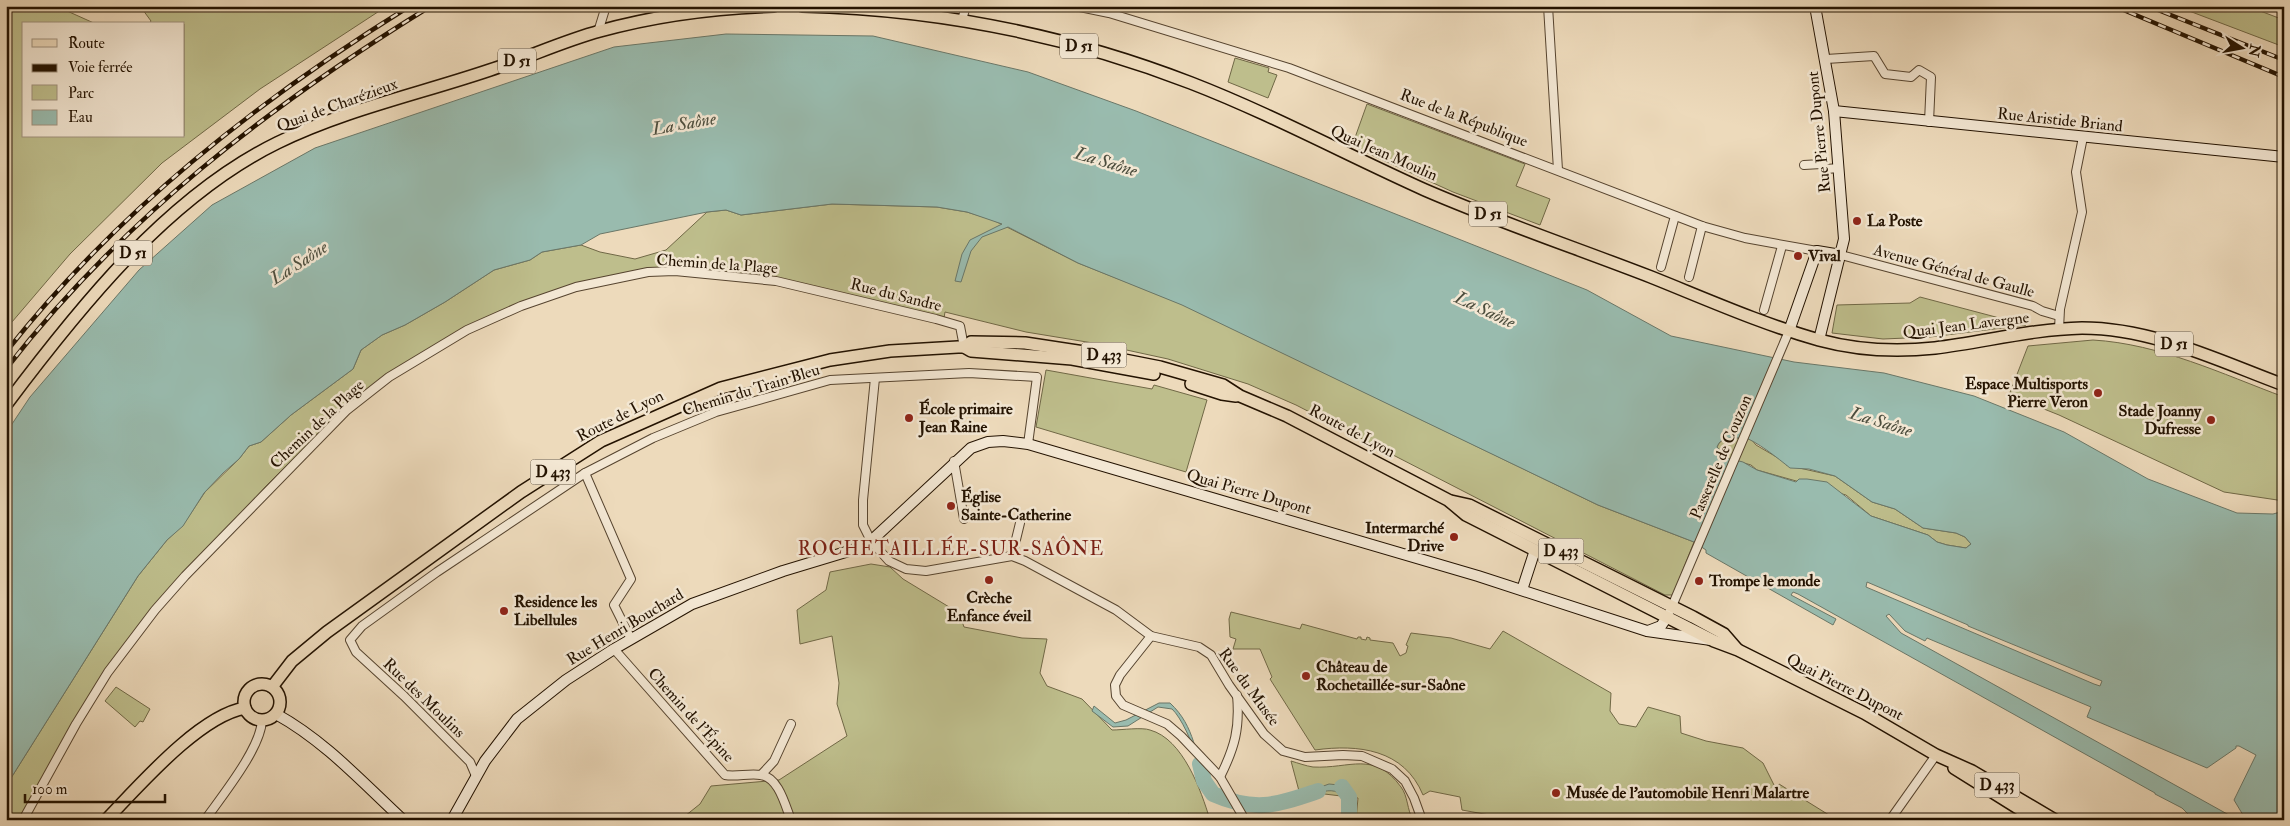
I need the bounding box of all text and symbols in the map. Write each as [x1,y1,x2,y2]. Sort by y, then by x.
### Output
legend [22,22,185,138]
north arrow [2218,22,2268,72]
text: Route [68,34,105,53]
road number: D 51 [1060,34,1098,58]
text: N [2245,42,2264,59]
road number: D 51 [498,48,536,74]
text: Voie ferrée [68,58,133,77]
street label: Rue Pierre Dupont [1803,70,1836,194]
street label: Quai de Charézieux [274,74,400,136]
text: Parc [68,84,94,103]
street label: Rue de la République [1397,84,1531,153]
street label: Rue Aristide Briand [1996,103,2124,137]
water label: La Saône [649,107,719,141]
text: Eau [68,108,93,127]
street label: Quai Jean Moulin [1327,121,1441,186]
water label: La Saône [1071,141,1141,183]
road number: D 51 [1469,202,1507,226]
place label: La Poste [1867,211,1923,231]
marker: La Poste [1851,215,1863,227]
water label: La Saône [265,235,333,291]
road number: D 51 [114,240,152,266]
street label: Avenue Général de Gaulle [1870,240,2037,302]
place label: Vival [1807,246,1842,266]
street label: Chemin de la Plage [656,250,779,278]
marker: Vival [1792,250,1804,262]
street label: Rue du Sandre [848,274,944,316]
water label: La Saône [1450,286,1520,334]
street label: Quai Jean Lavergne [1902,307,2031,344]
road number: D 51 [2155,332,2193,356]
road number: D 433 [1082,342,1126,368]
street label: Chemin du Train Bleu [680,360,822,420]
place label: Espace Multisports Pierre Veron [1965,374,2089,412]
street label: Chemin de la Plage [266,375,369,473]
street label: Route de Lyon [573,386,667,446]
marker: Espace Multisports Pierre Veron [2092,387,2104,399]
street label: Passerelle de Couzon [1686,392,1756,522]
place label: École primaire Jean Raine [918,398,1013,438]
street label: Route de Lyon [1305,400,1399,462]
water label: La Saône [1846,401,1916,443]
place label: Stade Joanny Dufresse [2119,401,2202,439]
marker: École primaire Jean Raine [903,412,915,424]
marker: Stade Joanny Dufresse [2205,414,2217,426]
road number: D 433 [530,460,576,484]
street label: Quai Pierre Dupont [1184,465,1314,520]
place label: Église Sainte-Catherine [961,486,1071,525]
marker: Église Sainte-Catherine [945,500,957,512]
place label: Intermarché Drive [1365,518,1445,556]
marker: Intermarché Drive [1448,531,1460,543]
district label: ROCHETAILLÉE-SUR-SAÔNE [798,535,1104,561]
road number: D 433 [1538,538,1584,564]
place label: Trompe le monde [1708,571,1820,592]
marker: Crèche Enfance éveil [983,574,995,586]
marker: Trompe le monde [1693,575,1705,587]
street label: Rue Henri Bouchard [563,584,687,670]
place label: Crèche Enfance éveil [947,588,1032,626]
place label: Residence les Libellules [514,592,598,630]
marker: Residence les Libellules [498,605,510,617]
street label: Rue du Musée [1214,644,1284,730]
street label: Quai Pierre Dupont [1783,649,1907,726]
street label: Rue des Moulins [379,654,469,742]
place label: Château de Rochetaillée-sur-Saône [1316,657,1466,695]
street label: Chemin de l'Épine [643,663,739,767]
marker: Château de Rochetaillée-sur-Saône [1300,670,1312,682]
scale bar [25,771,165,803]
road number: D 433 [1974,772,2020,798]
text: 100 m [32,780,68,799]
place label: Musée de l'automobile Henri Malartre [1565,783,1810,803]
marker: Musée de l'automobile Henri Malartre [1550,787,1562,799]

